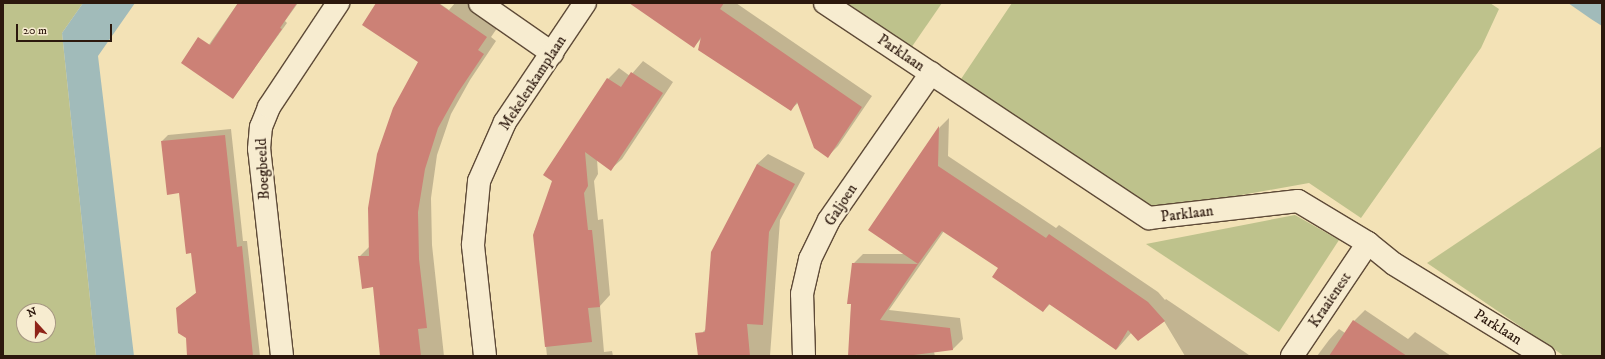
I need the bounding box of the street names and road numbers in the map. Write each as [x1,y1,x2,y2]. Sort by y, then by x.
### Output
street label: Parklaan [874,31,928,75]
street label: Mekelenkamplaan [496,32,570,134]
street label: Boegbeeld [252,138,274,200]
street label: Galjoen [821,181,861,229]
street label: Parklaan [1160,202,1214,226]
street label: Kraaienest [1305,269,1355,331]
street label: Parklaan [1471,305,1525,349]

